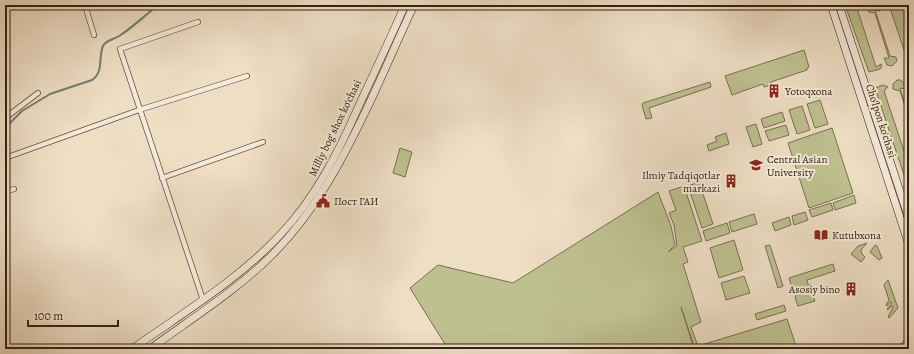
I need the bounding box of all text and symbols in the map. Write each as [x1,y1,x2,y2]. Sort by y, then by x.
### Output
street label: Milliy bog‘ shox ko‘chasi [305,77,365,179]
street label: Cho'lpon ko'chasi [862,82,900,160]
building icon: Yotoqxona [766,83,782,99]
place label: Yotoqxona [784,84,833,99]
place label: Central Asian University [767,152,827,180]
school or university icon: Central Asian University [748,157,764,173]
place label: Ilmiy Tadqiqotlar markazi [642,168,720,196]
building icon: Ilmiy Tadqiqotlar markazi [723,173,739,189]
public building icon: Пост ГАИ [315,193,331,209]
place label: Пост ГАИ [334,194,379,209]
library icon: Kutubxona [813,227,829,243]
place label: Kutubxona [832,228,882,243]
building icon: Asosiy bino [843,281,859,297]
place label: Asosiy bino [788,282,841,297]
scale bar [28,302,118,328]
text: 100 m [34,308,63,324]

